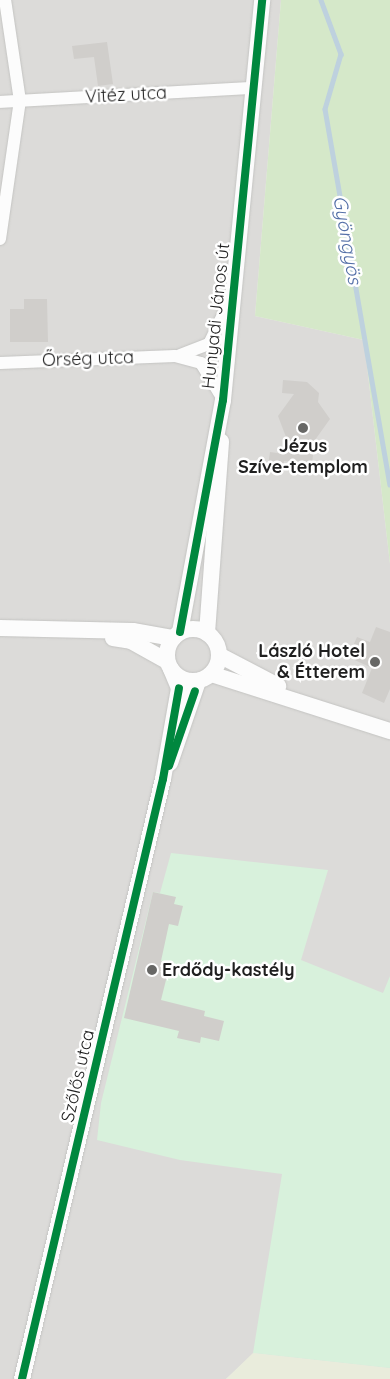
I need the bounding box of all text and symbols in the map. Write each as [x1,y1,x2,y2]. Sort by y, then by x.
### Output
street label: Vitéz utca [84,82,168,108]
water label: Gyöngyös [328,194,366,286]
street label: Hunyadi János út [198,242,234,390]
street label: Őrség utca [42,347,134,371]
marker: Jézus Szíve-templom [297,422,309,434]
place label: Jézus Szíve-templom [238,436,368,478]
place label: László Hotel & Étterem [258,641,365,684]
marker: László Hotel & Étterem [369,656,381,668]
place label: Erdődy-kastély [162,959,294,981]
marker: Erdődy-kastély [146,964,158,976]
street label: Szőlős utca [57,1028,99,1124]

